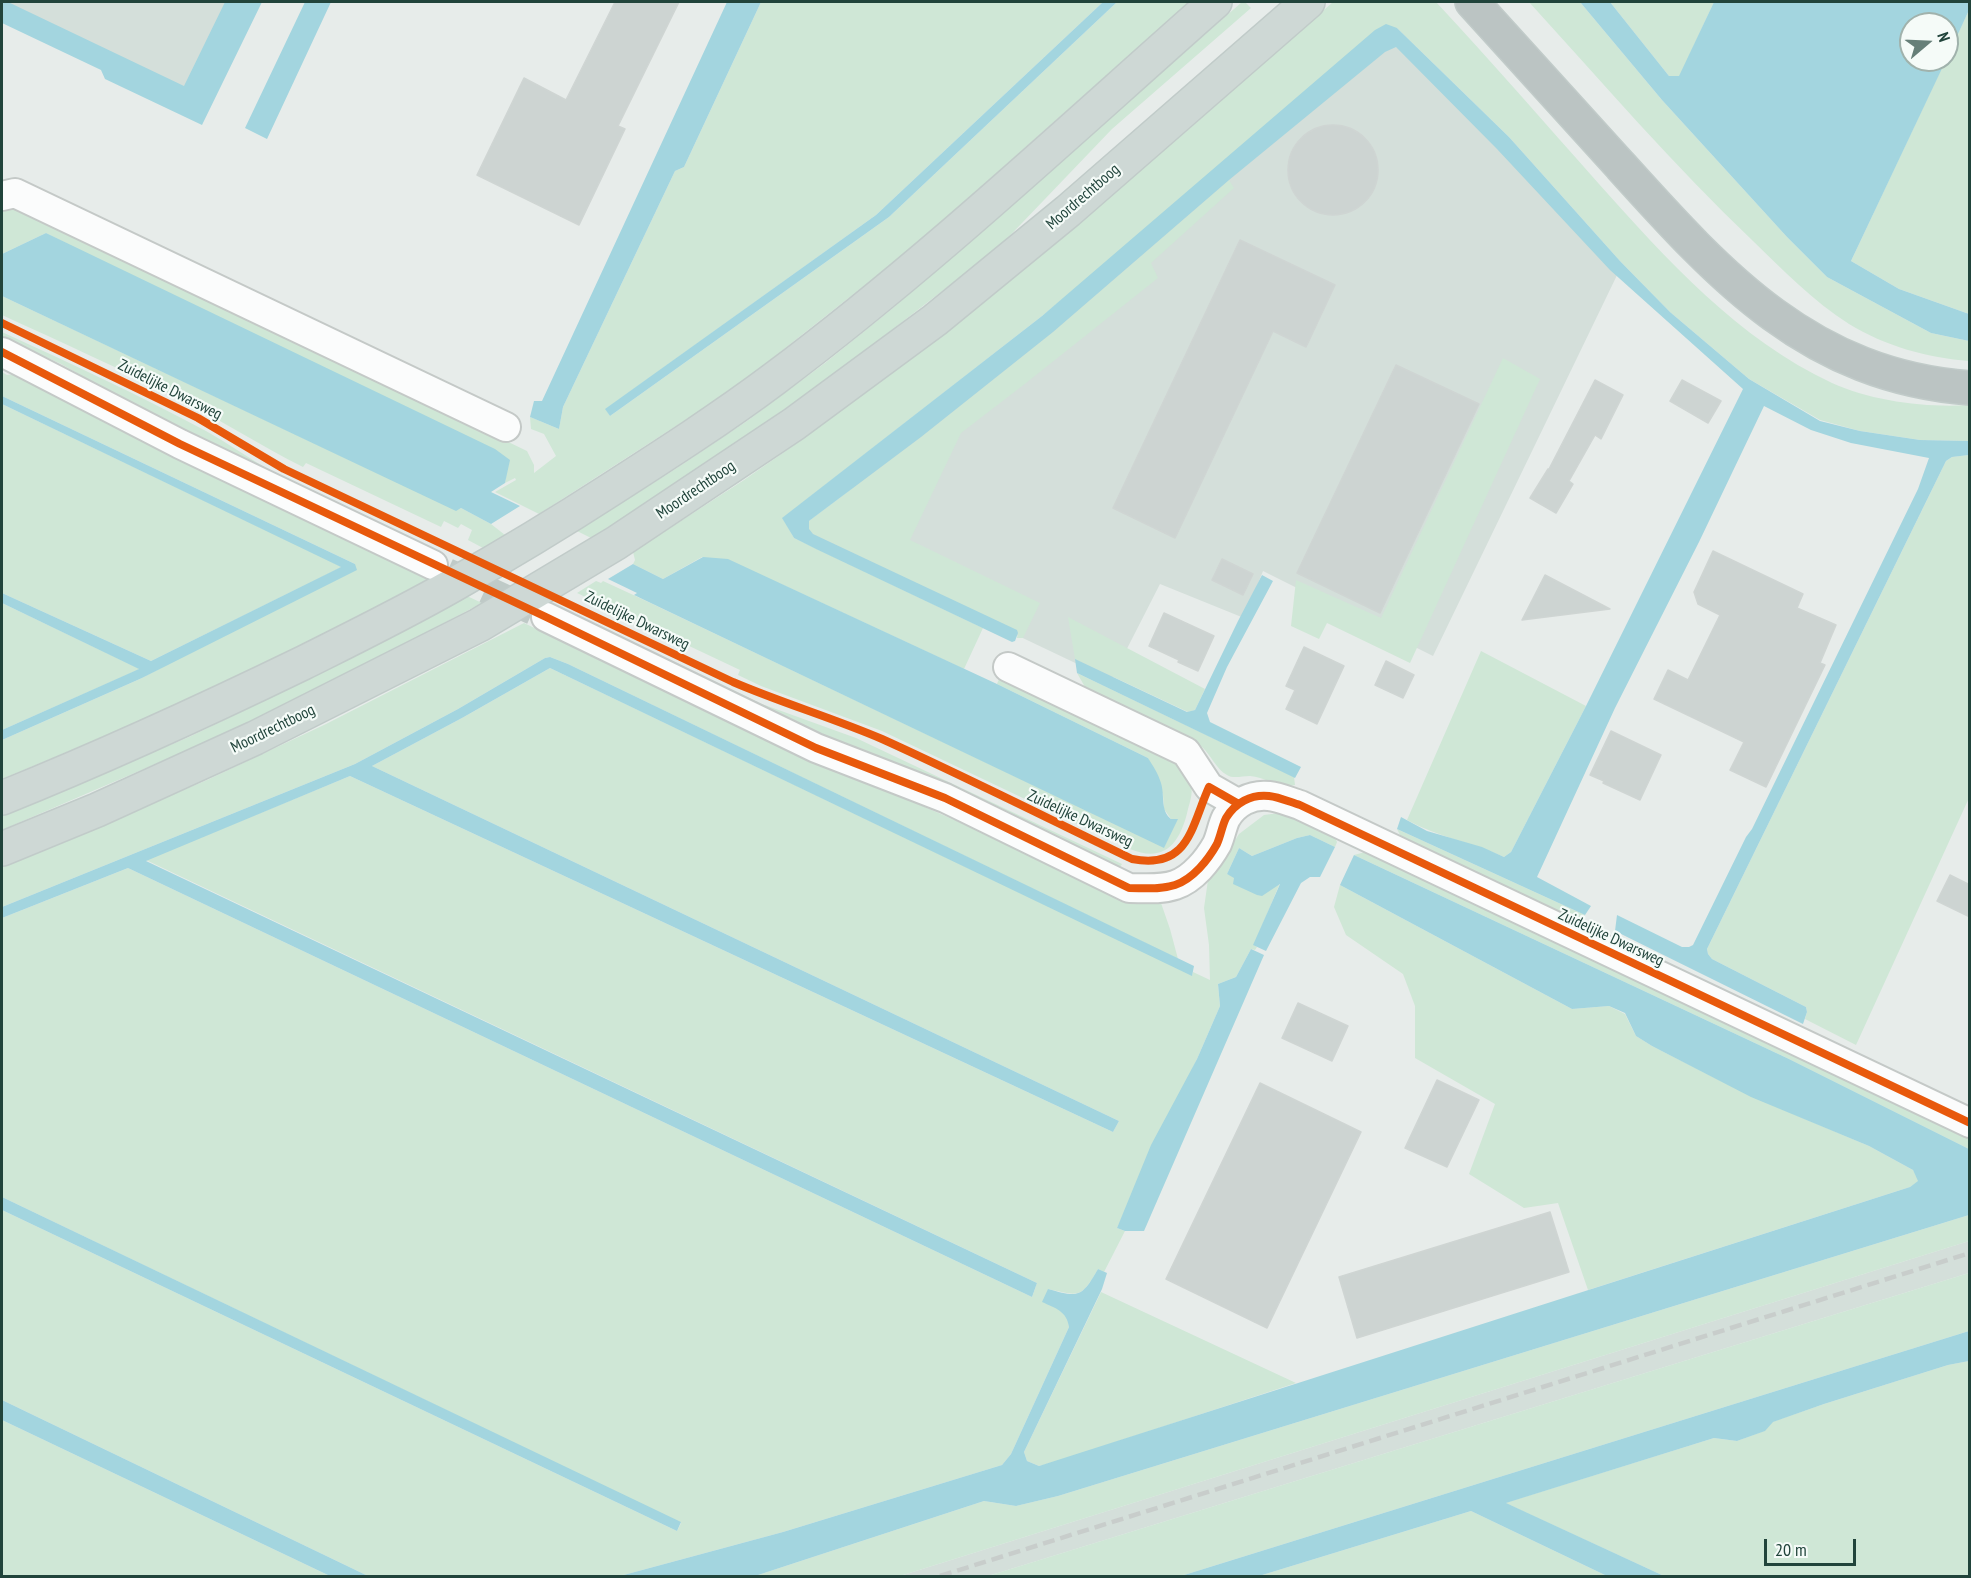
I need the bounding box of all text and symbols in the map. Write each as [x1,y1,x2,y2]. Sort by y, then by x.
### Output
north arrow [1899,12,1959,72]
text: N [1933,29,1955,44]
street label: Moordrechtboog [1042,160,1124,234]
street label: Zuidelijke Dwarsweg [115,356,225,424]
street label: Moordrechtboog [653,457,739,523]
street label: Zuidelijke Dwarsweg [582,587,692,655]
street label: Moordrechtboog [228,700,318,758]
street label: Zuidelijke Dwarsweg [1024,786,1136,852]
street label: Zuidelijke Dwarsweg [1555,905,1667,971]
scale bar [1767,1527,1858,1565]
text: 20 m [1775,1538,1807,1561]

